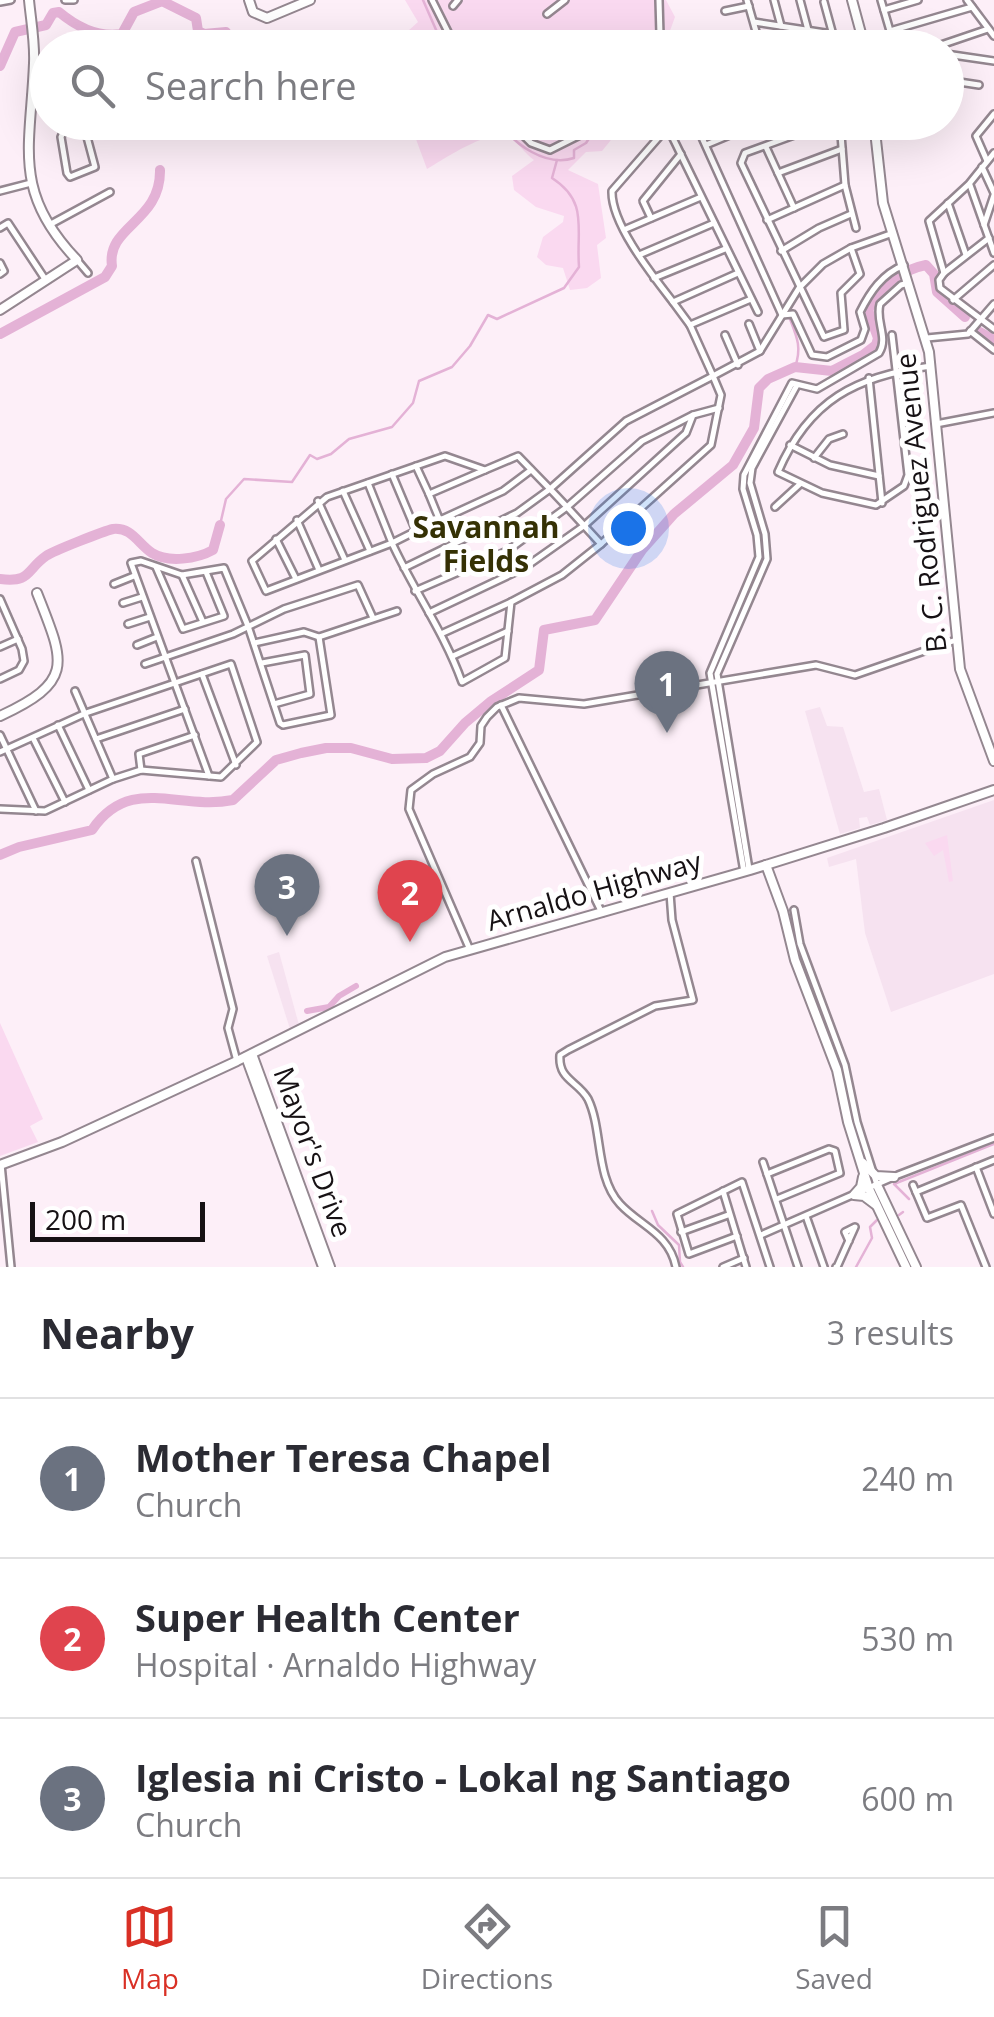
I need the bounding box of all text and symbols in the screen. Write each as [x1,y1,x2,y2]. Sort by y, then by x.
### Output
search box [30,30,964,140]
icon: search [65,58,120,113]
text: Search here [145,59,357,111]
street label: B. C. Rodriguez Avenue [885,352,955,655]
your location [603,503,654,554]
district label: Savannah Fields [412,506,560,581]
pin: 1 [634,650,700,733]
street label: Arnaldo Highway [482,841,706,939]
pin: 3 [254,854,320,936]
pin: 2 [378,860,442,942]
street label: Mayor's Drive [266,1061,362,1242]
scale bar [30,1197,205,1242]
text: 200 m [45,1200,126,1238]
text: Nearby [40,1304,194,1361]
text: 3 results [827,1311,954,1354]
text: Mother Teresa Chapel [135,1431,552,1483]
text: 1 [63,1457,82,1500]
text: 240 m [861,1457,954,1500]
text: Church [135,1483,242,1526]
text: Super Health Center [135,1591,520,1643]
text: 2 [63,1617,82,1660]
text: 530 m [861,1617,954,1660]
text: Hospital · Arnaldo Highway [135,1643,536,1686]
text: Iglesia ni Cristo - Lokal ng Santiago [135,1751,791,1803]
text: 3 [63,1777,82,1820]
text: 600 m [861,1777,954,1820]
text: Church [135,1803,242,1846]
tab: Map [121,1899,179,1997]
tab: Directions [421,1899,553,1997]
tab: Saved [795,1899,873,1997]

